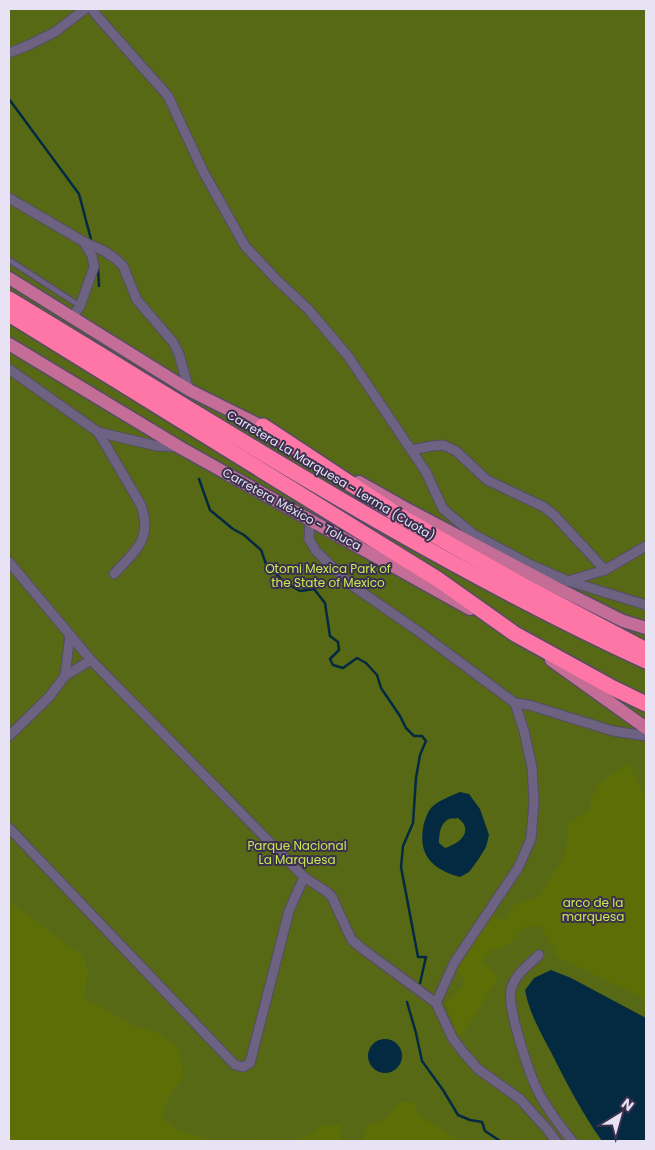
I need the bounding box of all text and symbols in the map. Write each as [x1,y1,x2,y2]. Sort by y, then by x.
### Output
street label: Carretera La Marquesa - Lerma (Cuota) [224,406,438,544]
street label: Carretera México - Toluca [220,464,364,554]
park label: Otomi Mexica Park of the State of Mexico [265,560,391,591]
park label: Parque Nacional La Marquesa [247,837,347,868]
park label: arco de la marquesa [562,894,624,925]
north arrow [595,1090,645,1140]
text: N [618,1093,638,1116]

